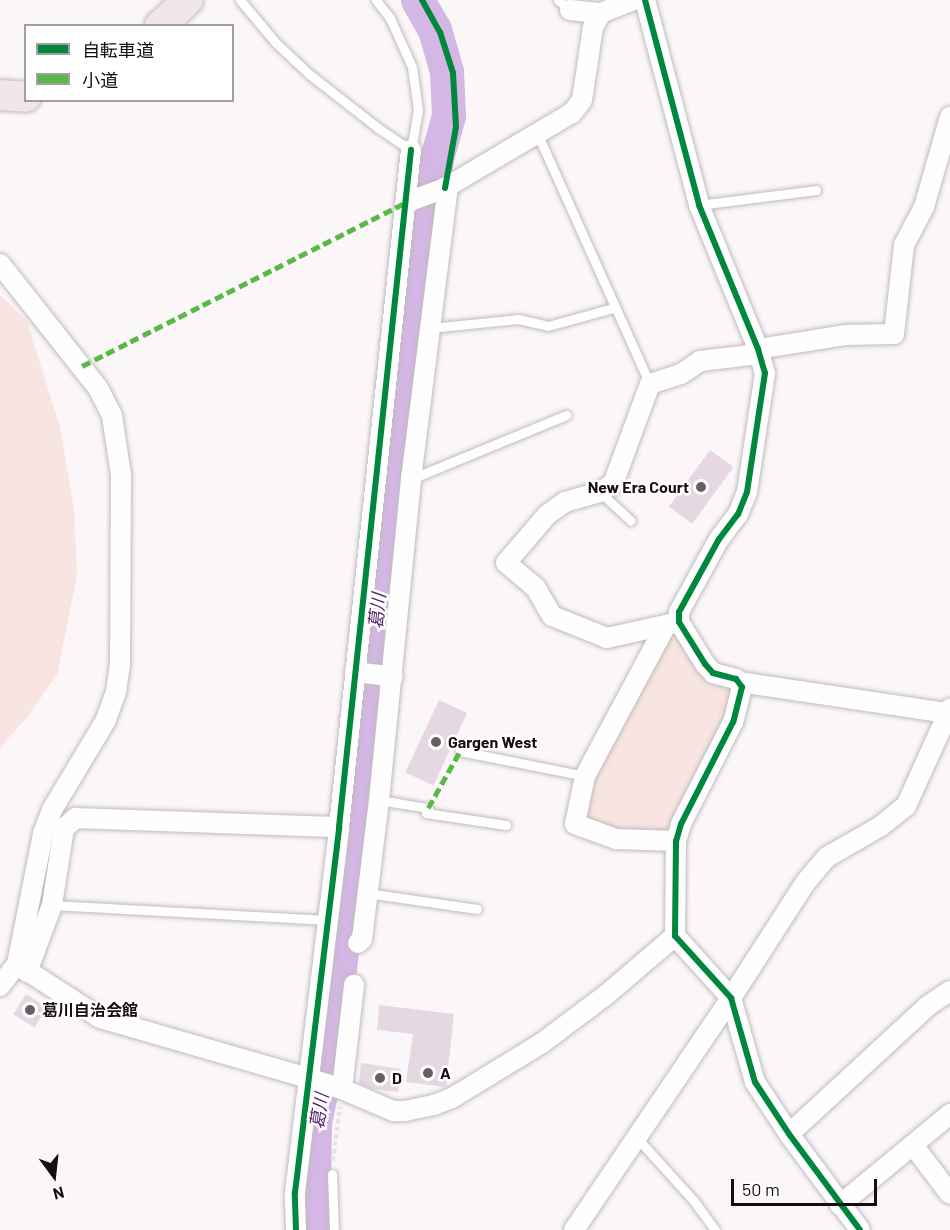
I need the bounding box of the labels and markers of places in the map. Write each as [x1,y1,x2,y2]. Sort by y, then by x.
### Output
place label: New Era Court [588,477,689,497]
marker: New Era Court [694,480,708,494]
place label: Gargen West [448,732,537,752]
marker: Gargen West [429,735,443,749]
place label: 葛川自治会館 [42,1000,138,1020]
marker: 葛川自治会館 [23,1003,37,1017]
place label: A [440,1063,451,1083]
marker: A [421,1066,435,1080]
place label: D [392,1068,402,1088]
marker: D [373,1071,387,1085]

